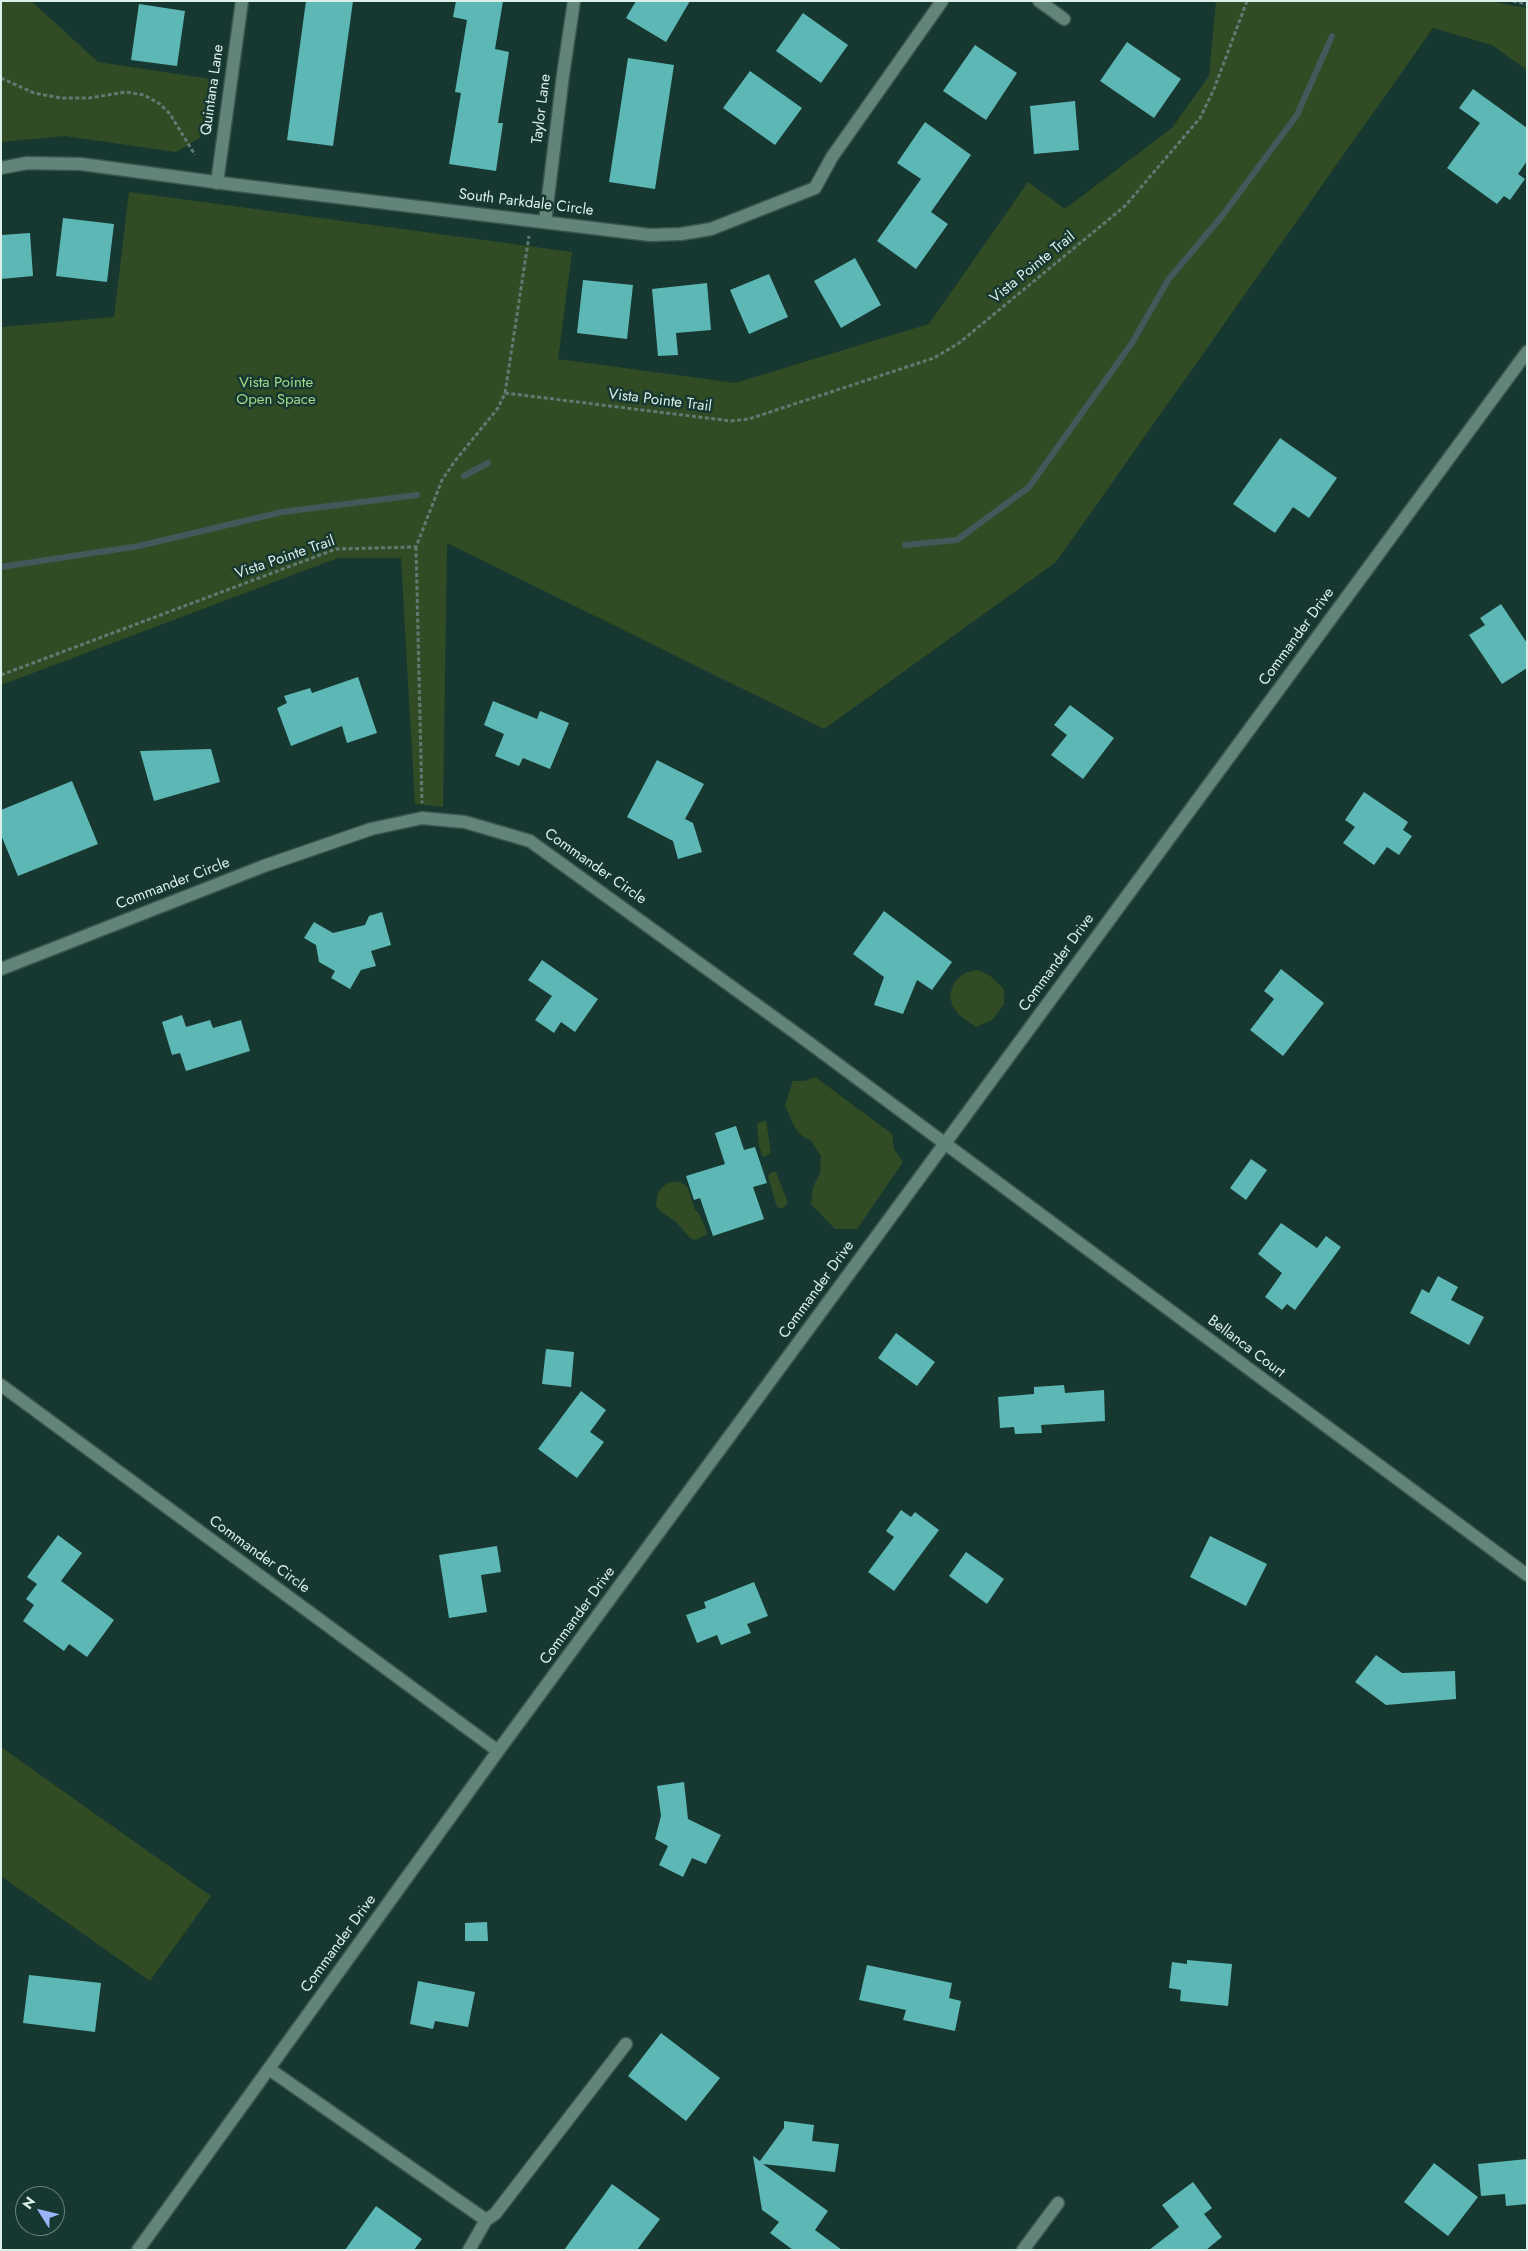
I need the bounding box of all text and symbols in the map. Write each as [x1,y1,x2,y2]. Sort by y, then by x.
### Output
street label: Quintana Lane [198,43,228,137]
street label: Taylor Lane [529,73,555,145]
street label: South Parkdale Circle [457,186,595,220]
street label: Vista Pointe Trail [987,228,1079,308]
park label: Vista Pointe Open Space [236,374,316,409]
street label: Vista Pointe Trail [607,386,713,416]
street label: Vista Pointe Trail [233,533,337,583]
street label: Commander Drive [1256,585,1338,689]
street label: Commander Circle [541,825,649,909]
street label: Commander Circle [114,854,232,914]
street label: Commander Drive [1016,911,1098,1015]
street label: Commander Drive [776,1238,858,1342]
street label: Bellanca Court [1204,1312,1288,1382]
street label: Commander Circle [205,1512,313,1598]
street label: Commander Drive [537,1564,619,1668]
street label: Commander Drive [298,1892,380,1996]
north arrow [15,2186,65,2236]
text: N [17,2192,40,2213]

